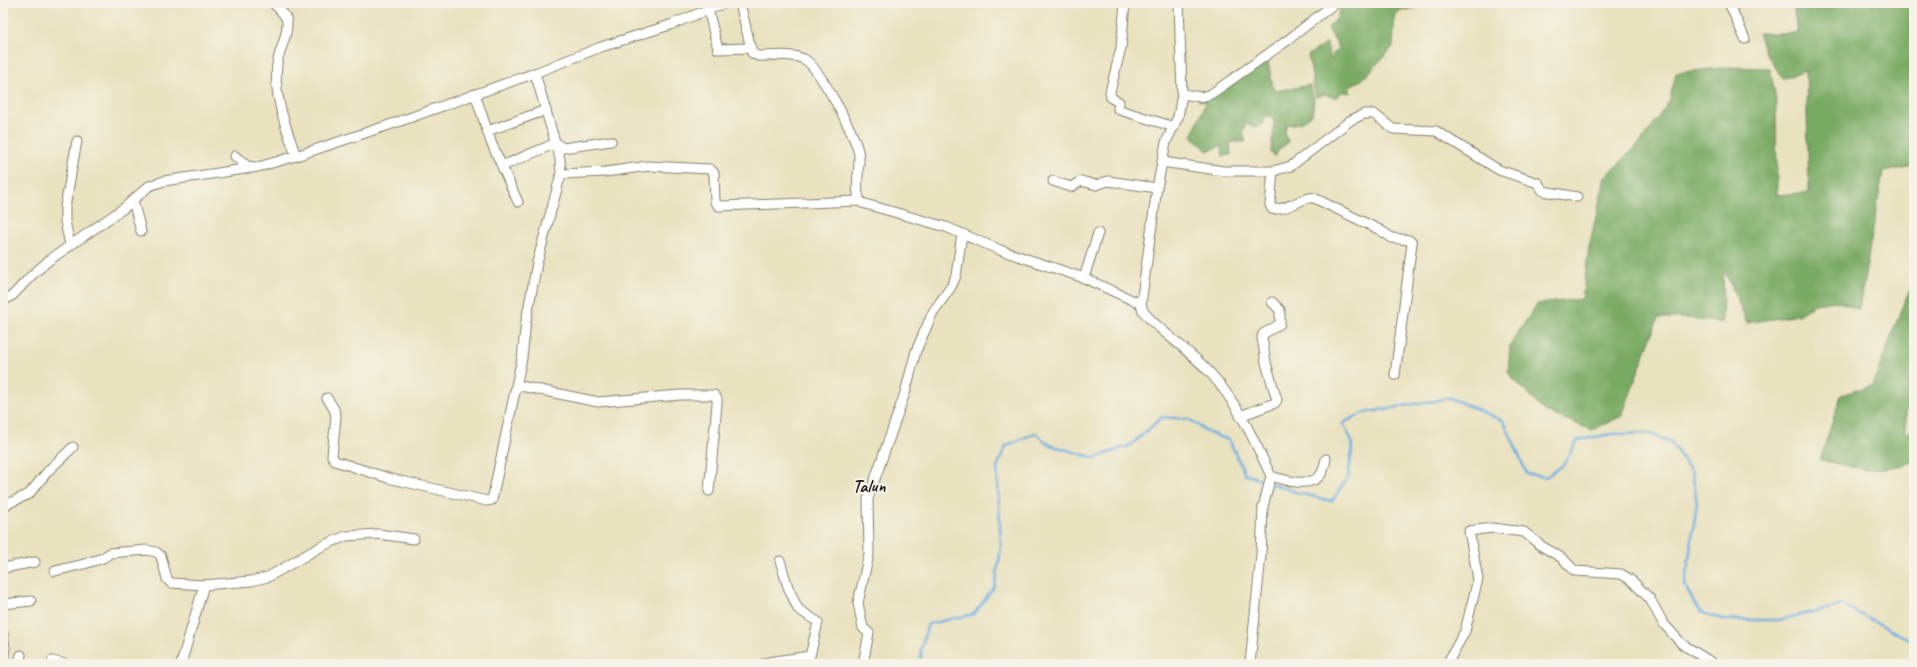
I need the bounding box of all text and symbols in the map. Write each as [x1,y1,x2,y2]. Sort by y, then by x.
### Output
district label: Talun [853,475,886,497]

